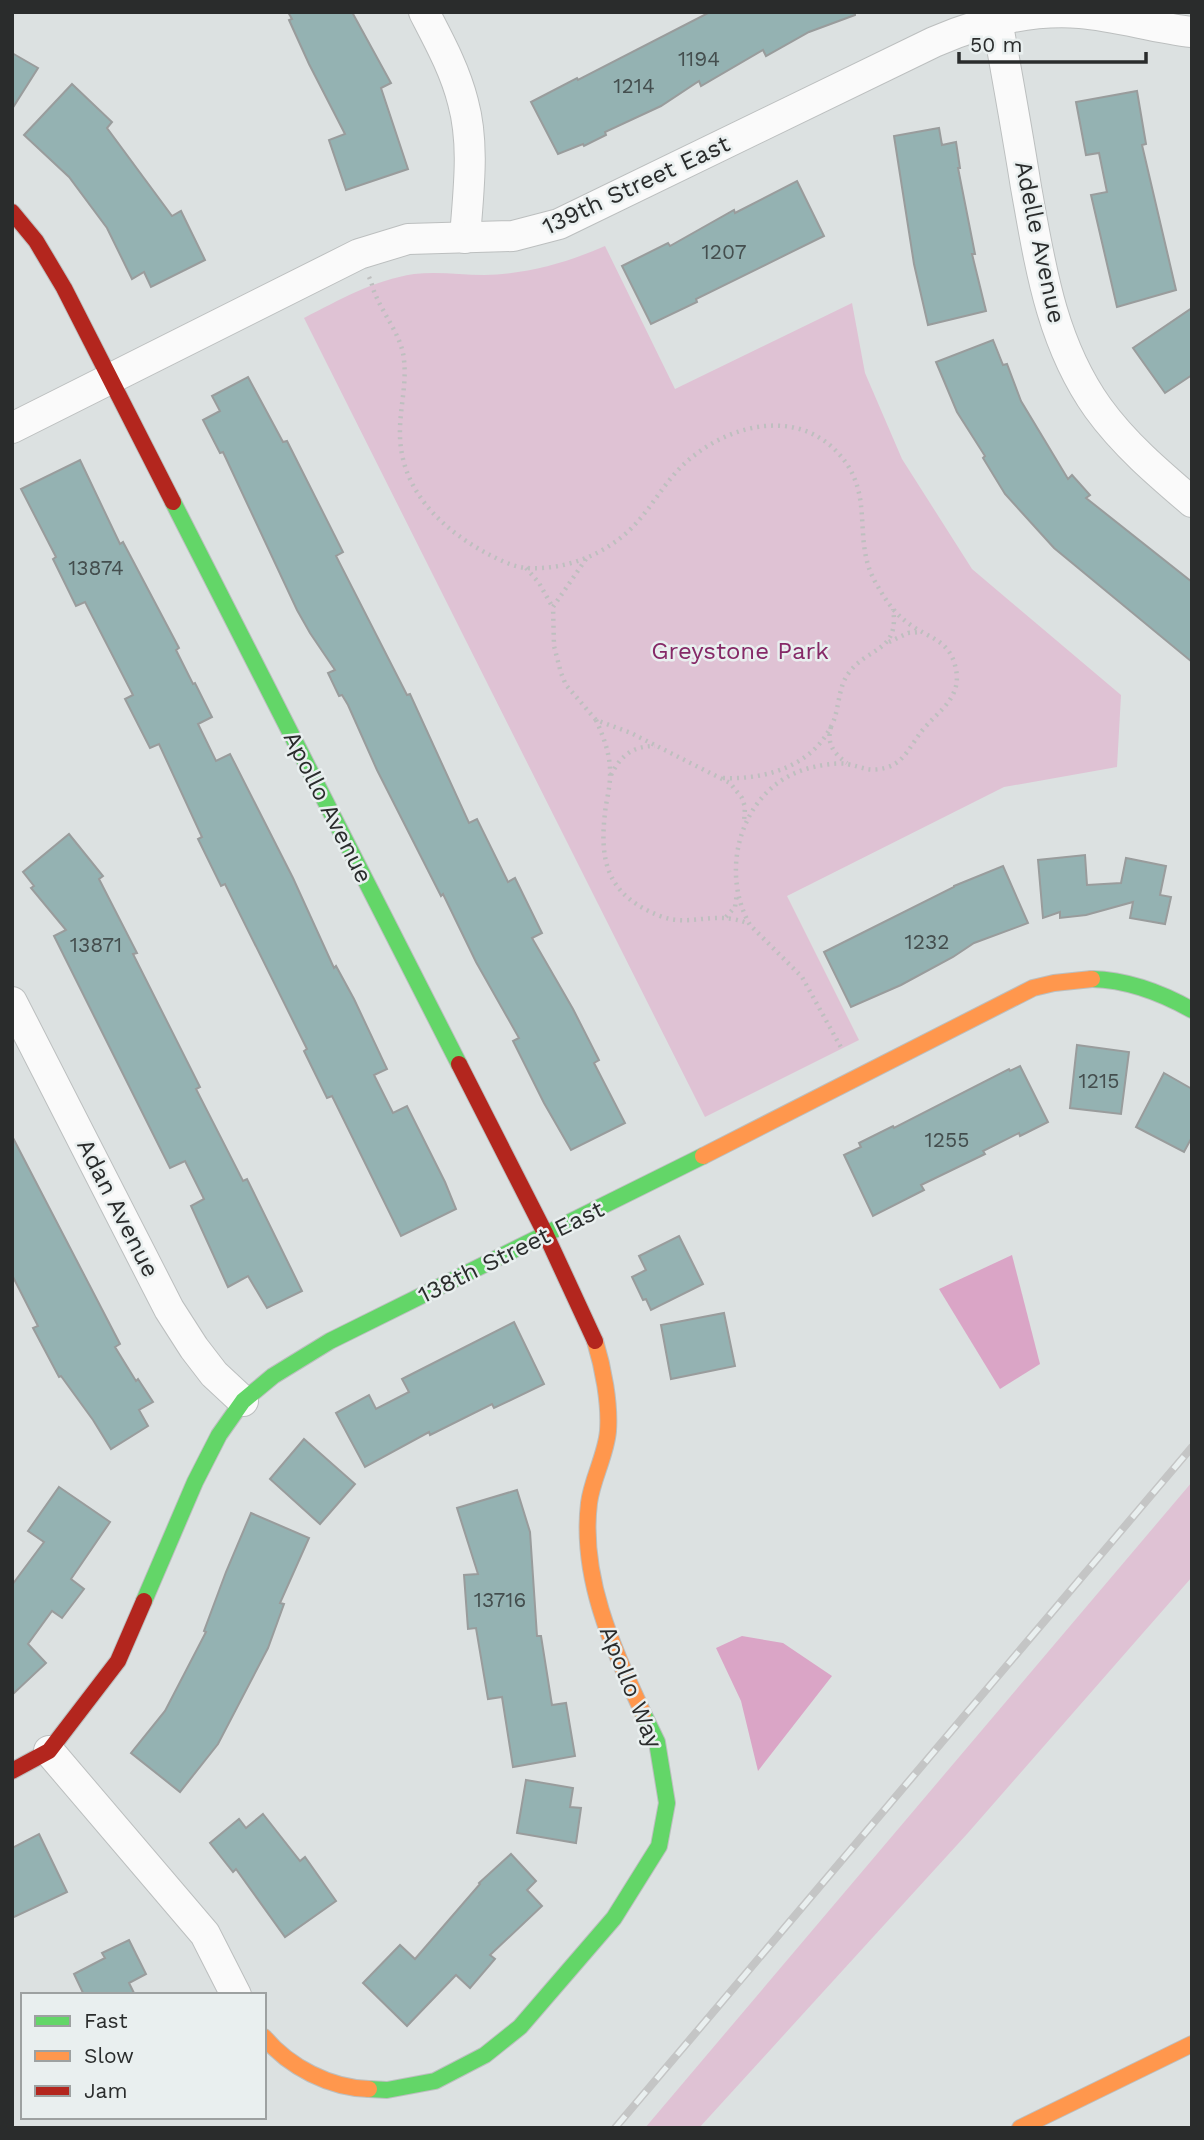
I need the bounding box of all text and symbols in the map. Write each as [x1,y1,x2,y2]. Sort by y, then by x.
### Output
scale bar [959,21,1146,65]
text: 50 m [970,32,1022,57]
house number: 1194 [678,46,720,71]
house number: 1214 [613,73,655,98]
street label: 139th Street East [538,129,734,241]
street label: Adelle Avenue [1009,158,1071,326]
house number: 1207 [702,239,747,264]
house number: 13874 [68,555,124,580]
park label: Greystone Park [651,637,829,665]
street label: Apollo Avenue [278,726,378,888]
house number: 1232 [905,929,949,954]
house number: 13871 [70,932,122,957]
house number: 1215 [1079,1068,1119,1093]
house number: 1255 [925,1127,969,1152]
street label: Adan Avenue [71,1134,165,1282]
street label: 138th Street East [414,1195,608,1309]
house number: 13716 [474,1587,526,1612]
street label: Apollo Way [594,1622,668,1753]
legend [21,1993,266,2119]
text: Fast [84,2008,128,2033]
text: Slow [84,2043,134,2068]
text: Jam [84,2078,127,2103]

